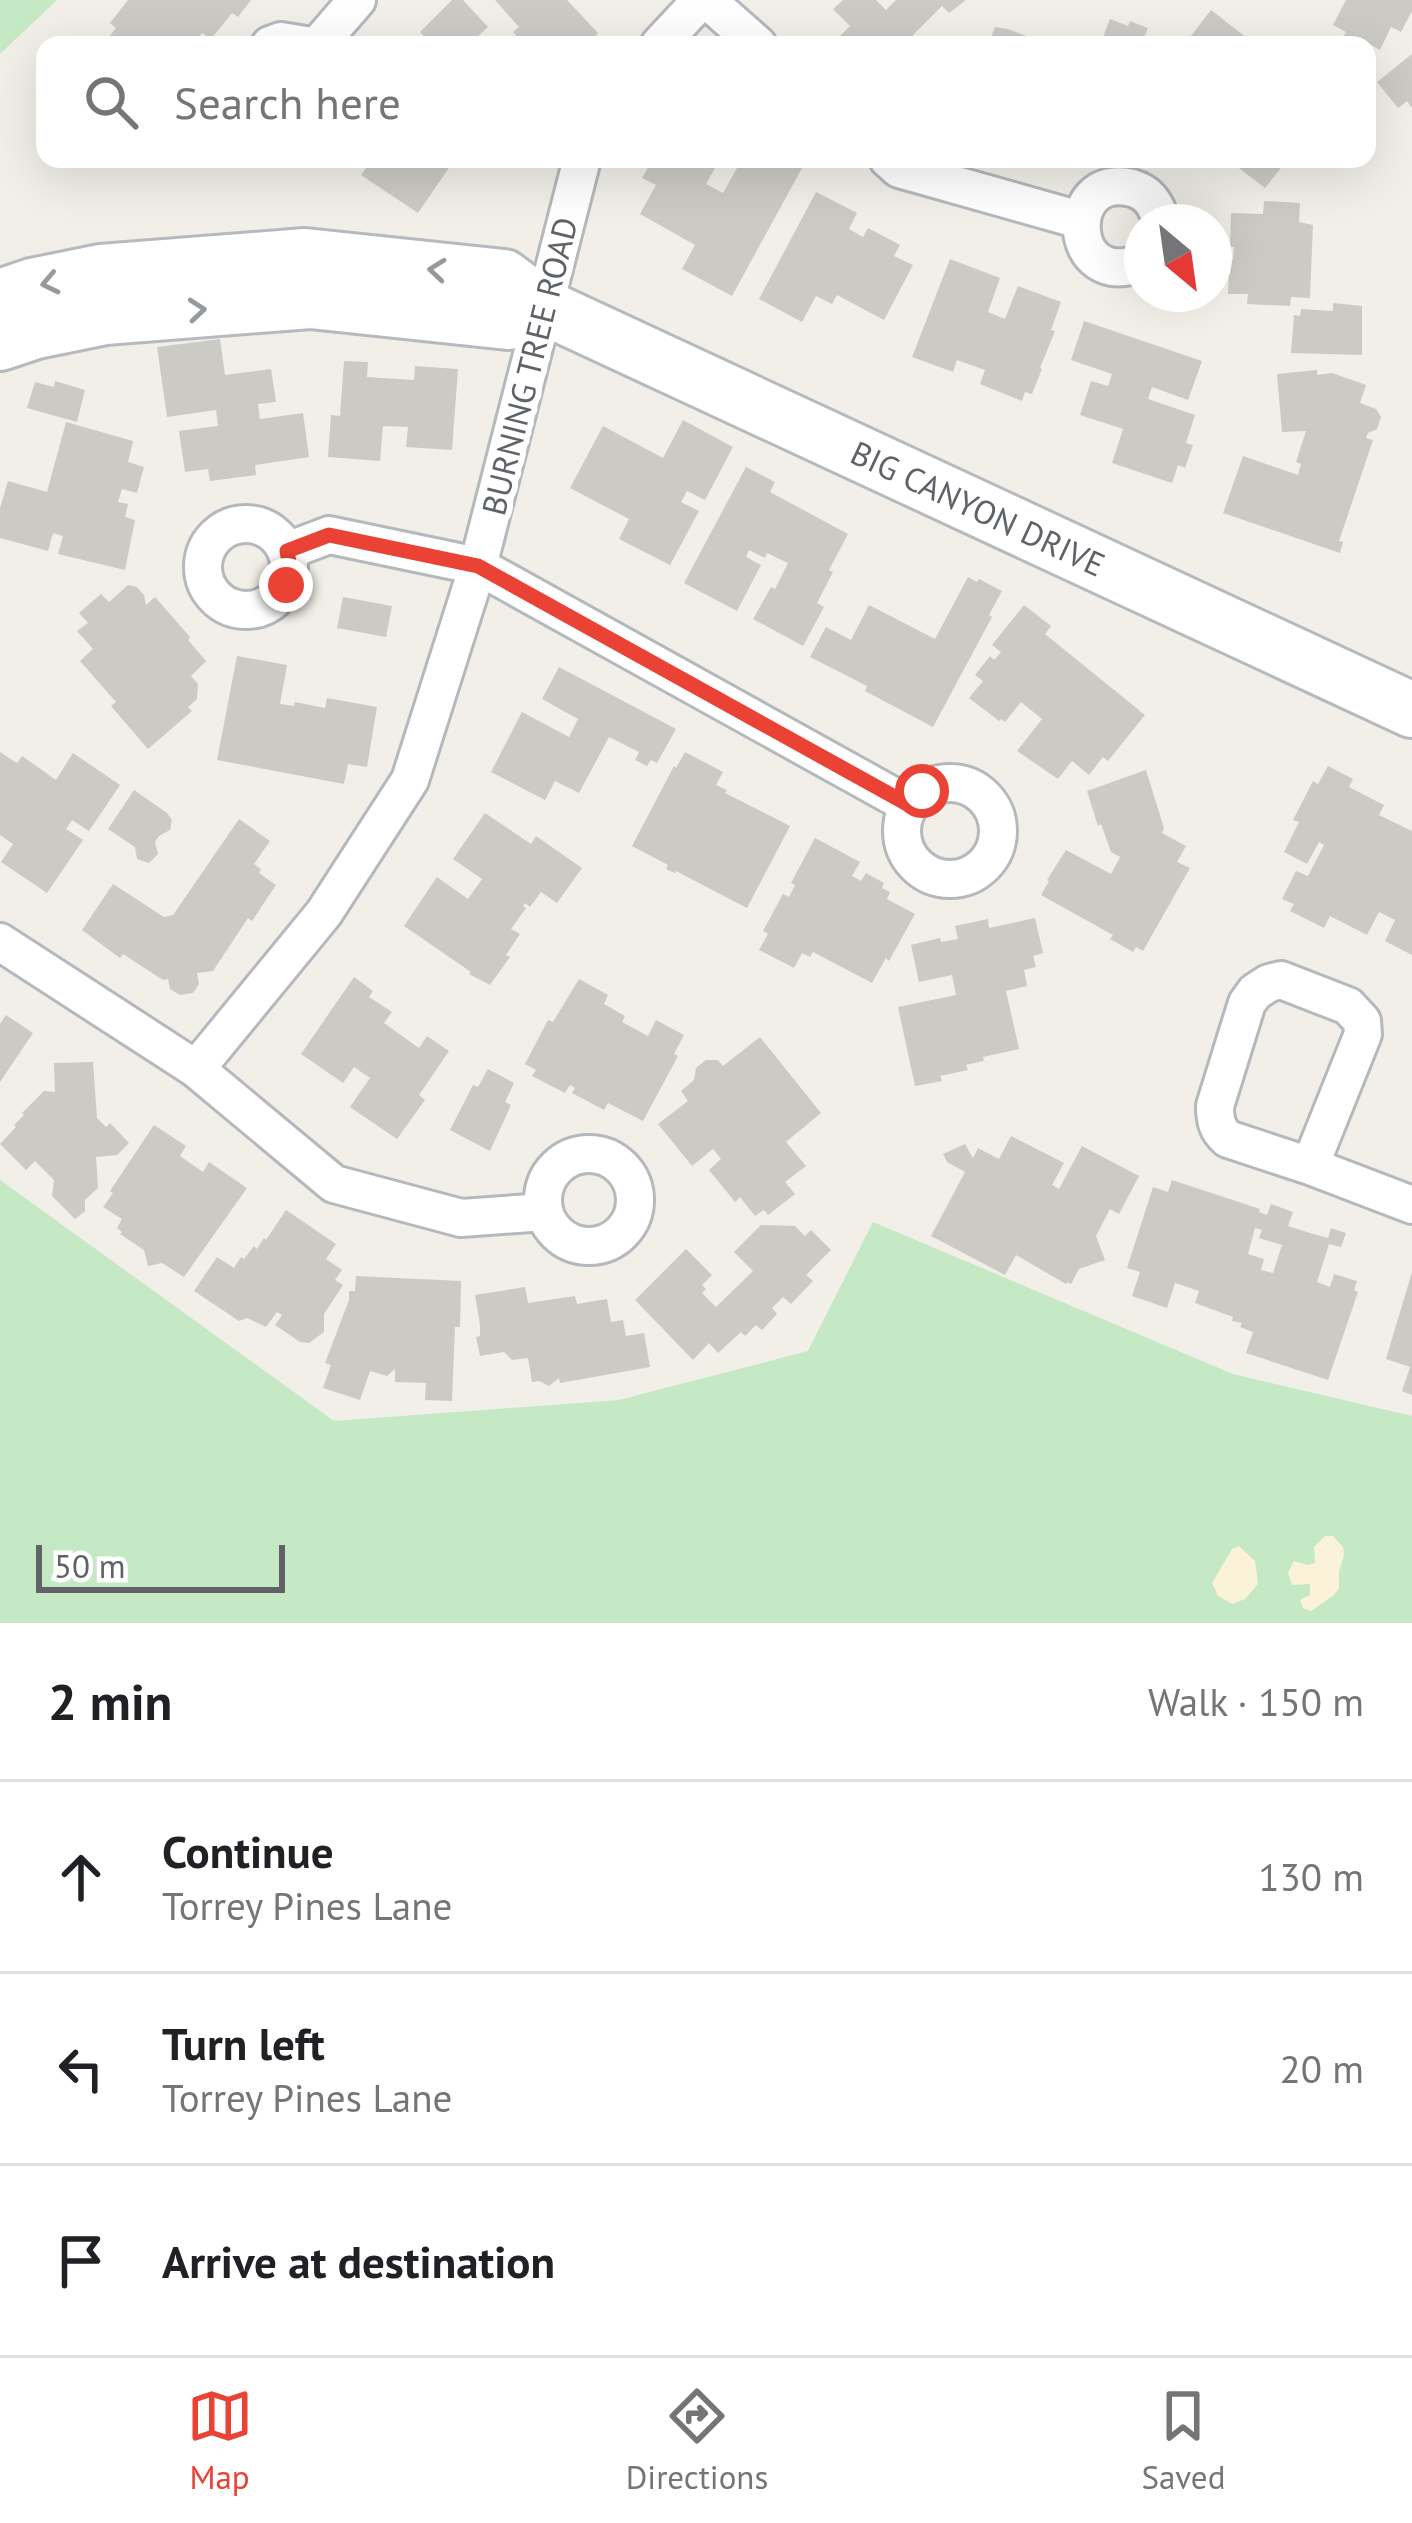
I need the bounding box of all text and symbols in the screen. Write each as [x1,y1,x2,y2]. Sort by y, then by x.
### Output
search box [36,36,1376,168]
icon: search [78,69,144,135]
text: Search here [174,73,401,131]
north arrow [1124,204,1232,312]
street label: BURNING TREE ROAD [471,213,587,519]
one-way arrow [427,258,446,283]
one-way arrow [40,269,60,294]
one-way arrow [188,297,207,323]
street label: BIG CANYON DRIVE [844,430,1112,586]
route end [259,558,313,612]
route start [895,764,949,818]
scale bar [36,1539,285,1592]
text: 50 m [54,1544,126,1587]
text: 2 min [48,1668,172,1734]
text: Walk · 150 m [1148,1676,1364,1727]
text: Continue [162,1822,334,1880]
icon: ahead [48,1844,114,1910]
text: 130 m [1258,1851,1364,1902]
text: Torrey Pines Lane [162,1880,452,1931]
text: Turn left [162,2014,325,2072]
icon: left [48,2036,114,2102]
text: 20 m [1279,2043,1364,2094]
text: Torrey Pines Lane [162,2072,452,2123]
icon: arrive [48,2228,114,2294]
text: Arrive at destination [162,2232,555,2290]
tab: Map [187,2383,253,2498]
tab: Directions [626,2383,768,2498]
tab: Saved [1141,2383,1225,2498]

